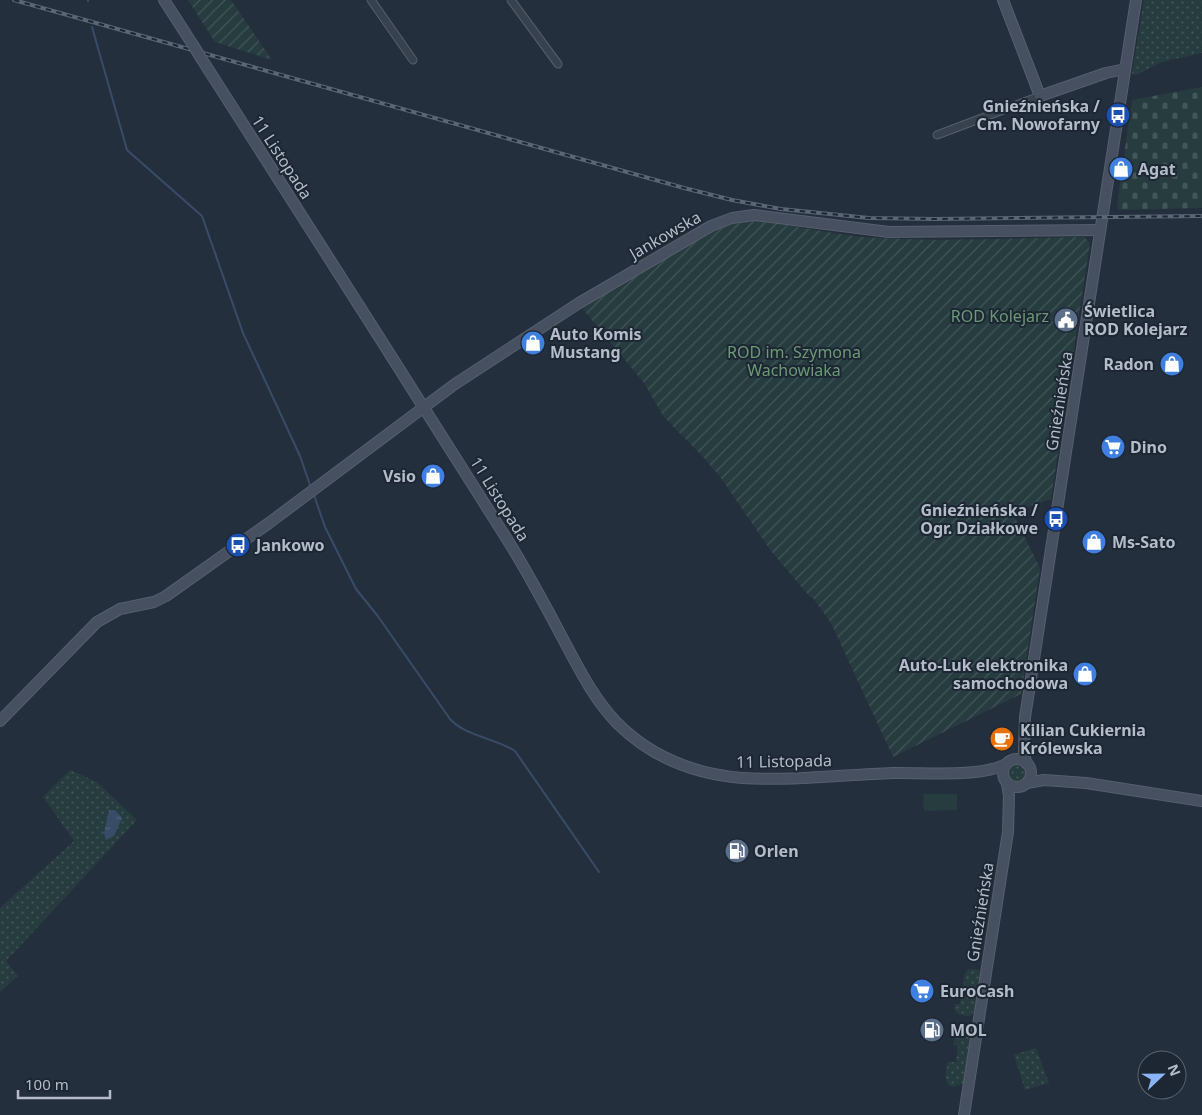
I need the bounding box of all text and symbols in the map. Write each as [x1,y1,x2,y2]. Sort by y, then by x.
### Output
place label: Gnieźnieńska / Cm. Nowofarny [977,95,1101,135]
bus stop icon: Gnieźnieńska / Cm. Nowofarny [1105,102,1131,128]
street label: 11 Listopada [247,111,317,203]
shop icon: Agat [1108,156,1134,182]
place label: Agat [1138,158,1176,180]
street label: Jankowska [624,206,705,265]
place label: Świetlica ROD Kolejarz [1084,300,1187,340]
park label: ROD Kolejarz [951,305,1049,327]
public building icon: Świetlica ROD Kolejarz [1053,307,1079,333]
place label: Auto Komis Mustang [550,323,642,363]
shop icon: Auto Komis Mustang [520,330,546,356]
park label: ROD im. Szymona Wachowiaka [727,341,861,381]
street label: Gnieźnieńska [1040,350,1078,452]
shop icon: Radon [1159,351,1185,377]
place label: Radon [1103,353,1154,375]
supermarket icon: Dino [1100,434,1126,460]
place label: Dino [1130,436,1167,458]
street label: 11 Listopada [465,453,535,545]
shop icon: Vsio [420,463,446,489]
place label: Vsio [383,465,416,487]
place label: Gnieźnieńska / Ogr. Działkowe [920,499,1038,539]
bus stop icon: Gnieźnieńska / Ogr. Działkowe [1043,506,1069,532]
shop icon: Ms-Sato [1081,529,1107,555]
place label: Ms-Sato [1112,531,1176,553]
bus stop icon: Jankowo [225,532,251,558]
place label: Jankowo [254,534,325,556]
place label: Auto-Luk elektronika samochodowa [899,654,1068,694]
shop icon: Auto-Luk elektronika samochodowa [1072,661,1098,687]
place label: Kilian Cukiernia Królewska [1020,719,1146,759]
cafe icon: Kilian Cukiernia Królewska [989,726,1015,752]
street label: 11 Listopada [736,749,832,773]
fuel station icon: Orlen [724,838,750,864]
place label: Orlen [754,840,799,862]
street label: Gnieźnieńska [961,861,999,963]
supermarket icon: EuroCash [909,978,935,1004]
place label: EuroCash [940,980,1014,1002]
fuel station icon: MOL [919,1017,945,1043]
place label: MOL [950,1019,987,1041]
north arrow [1137,1050,1187,1100]
text: N [1164,1061,1185,1079]
scale bar [18,1068,110,1100]
text: 100 m [25,1074,69,1094]

